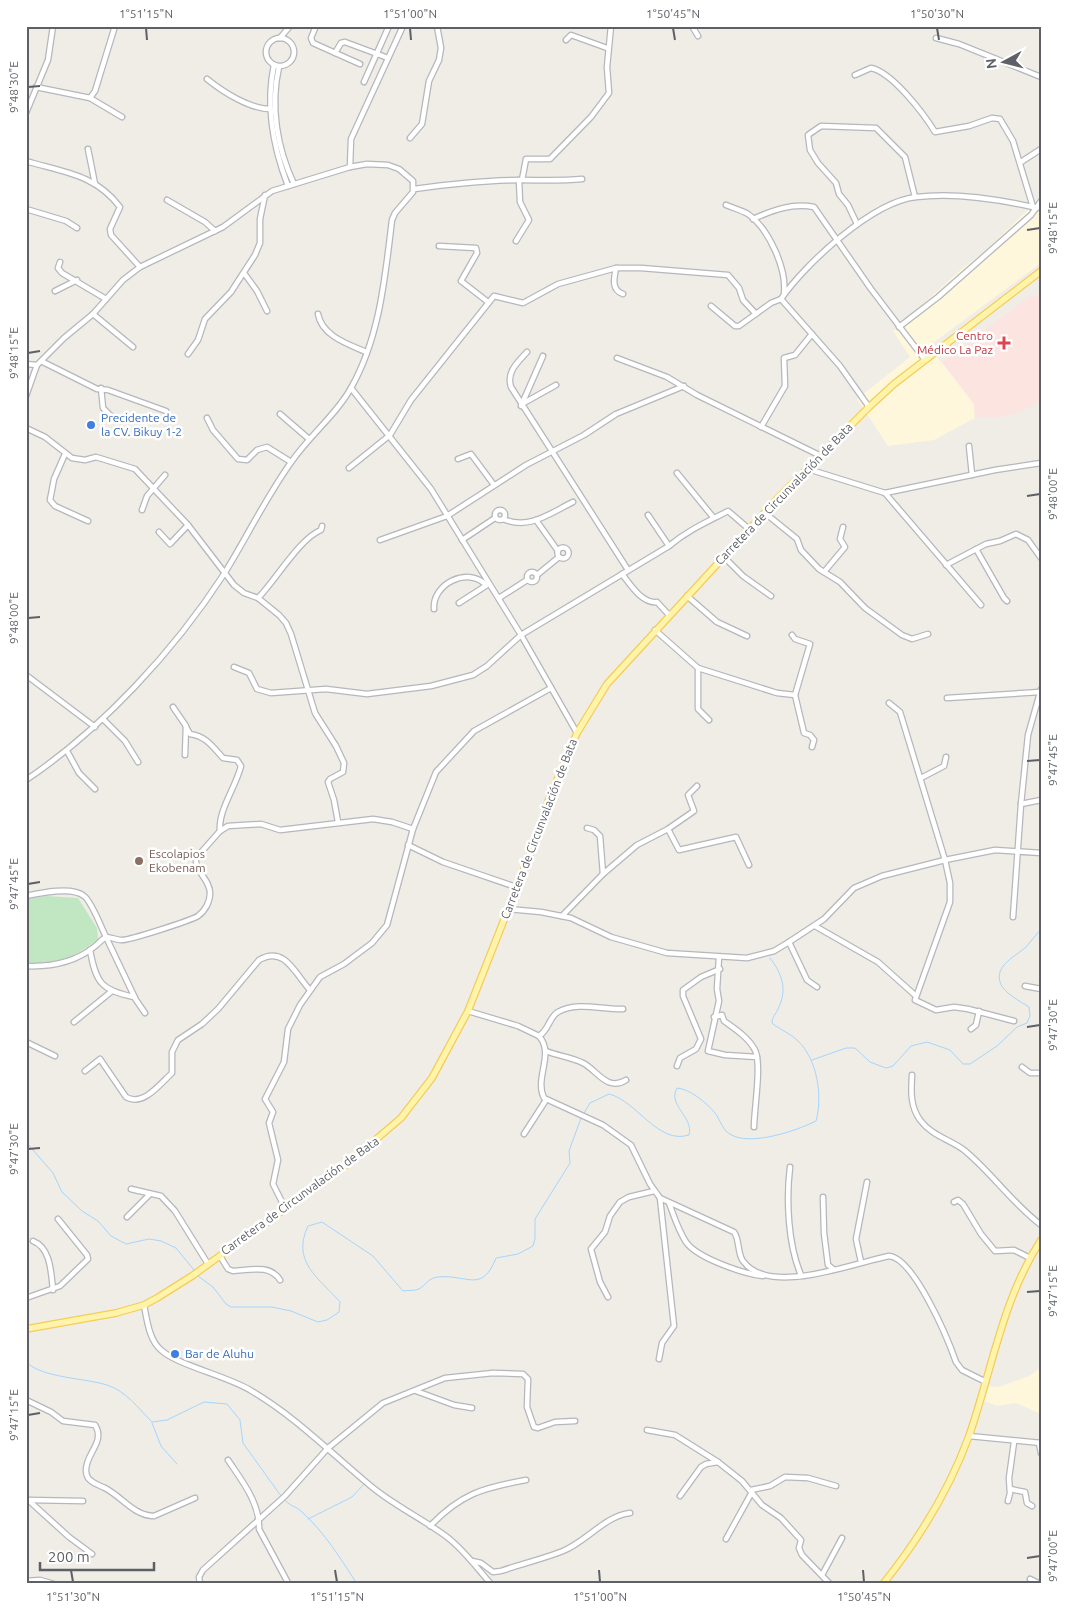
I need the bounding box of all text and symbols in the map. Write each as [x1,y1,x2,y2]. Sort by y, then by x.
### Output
text: 1°51'15"N [119,7,173,20]
text: 1°51'00"N [383,7,437,20]
text: 1°50'45"N [646,7,700,20]
text: 1°50'30"N [910,7,964,20]
north arrow [980,38,1030,88]
text: N [983,57,1000,70]
text: 9°48'30"E [7,61,20,113]
text: 9°48'15"E [1046,202,1059,254]
text: 9°48'15"E [7,327,20,379]
place label: Centro Médico La Paz [917,329,993,356]
marker: Centro Médico La Paz [997,336,1011,350]
place label: Precidente de la CV. Bikuy 1-2 [101,411,182,438]
marker: Precidente de la CV. Bikuy 1-2 [85,419,97,431]
street label: Carretera de Circunvalación de Bata [712,420,855,567]
text: 9°48'00"E [1046,468,1059,520]
text: 9°48'00"E [7,592,20,644]
text: 9°47'45"E [1046,734,1059,786]
street label: Carretera de Circunvalación de Bata [498,737,579,921]
place label: Escolapios Ekobenam [149,847,206,874]
marker: Escolapios Ekobenam [133,855,145,867]
text: 9°47'45"E [7,858,20,910]
text: 9°47'30"E [1046,999,1059,1051]
text: 9°47'30"E [7,1123,20,1175]
street label: Carretera de Circunvalación de Bata [218,1134,381,1257]
text: 9°47'15"E [1046,1265,1059,1317]
place label: Bar de Aluhu [185,1347,254,1360]
marker: Bar de Aluhu [169,1348,181,1360]
text: 9°47'15"E [7,1389,20,1441]
text: 9°47'00"E [1046,1530,1059,1582]
scale bar [40,1540,154,1572]
text: 200 m [48,1548,90,1565]
text: 1°51'30"N [46,1590,100,1603]
text: 1°51'15"N [310,1590,364,1603]
text: 1°51'00"N [573,1590,627,1603]
text: 1°50'45"N [837,1590,891,1603]

